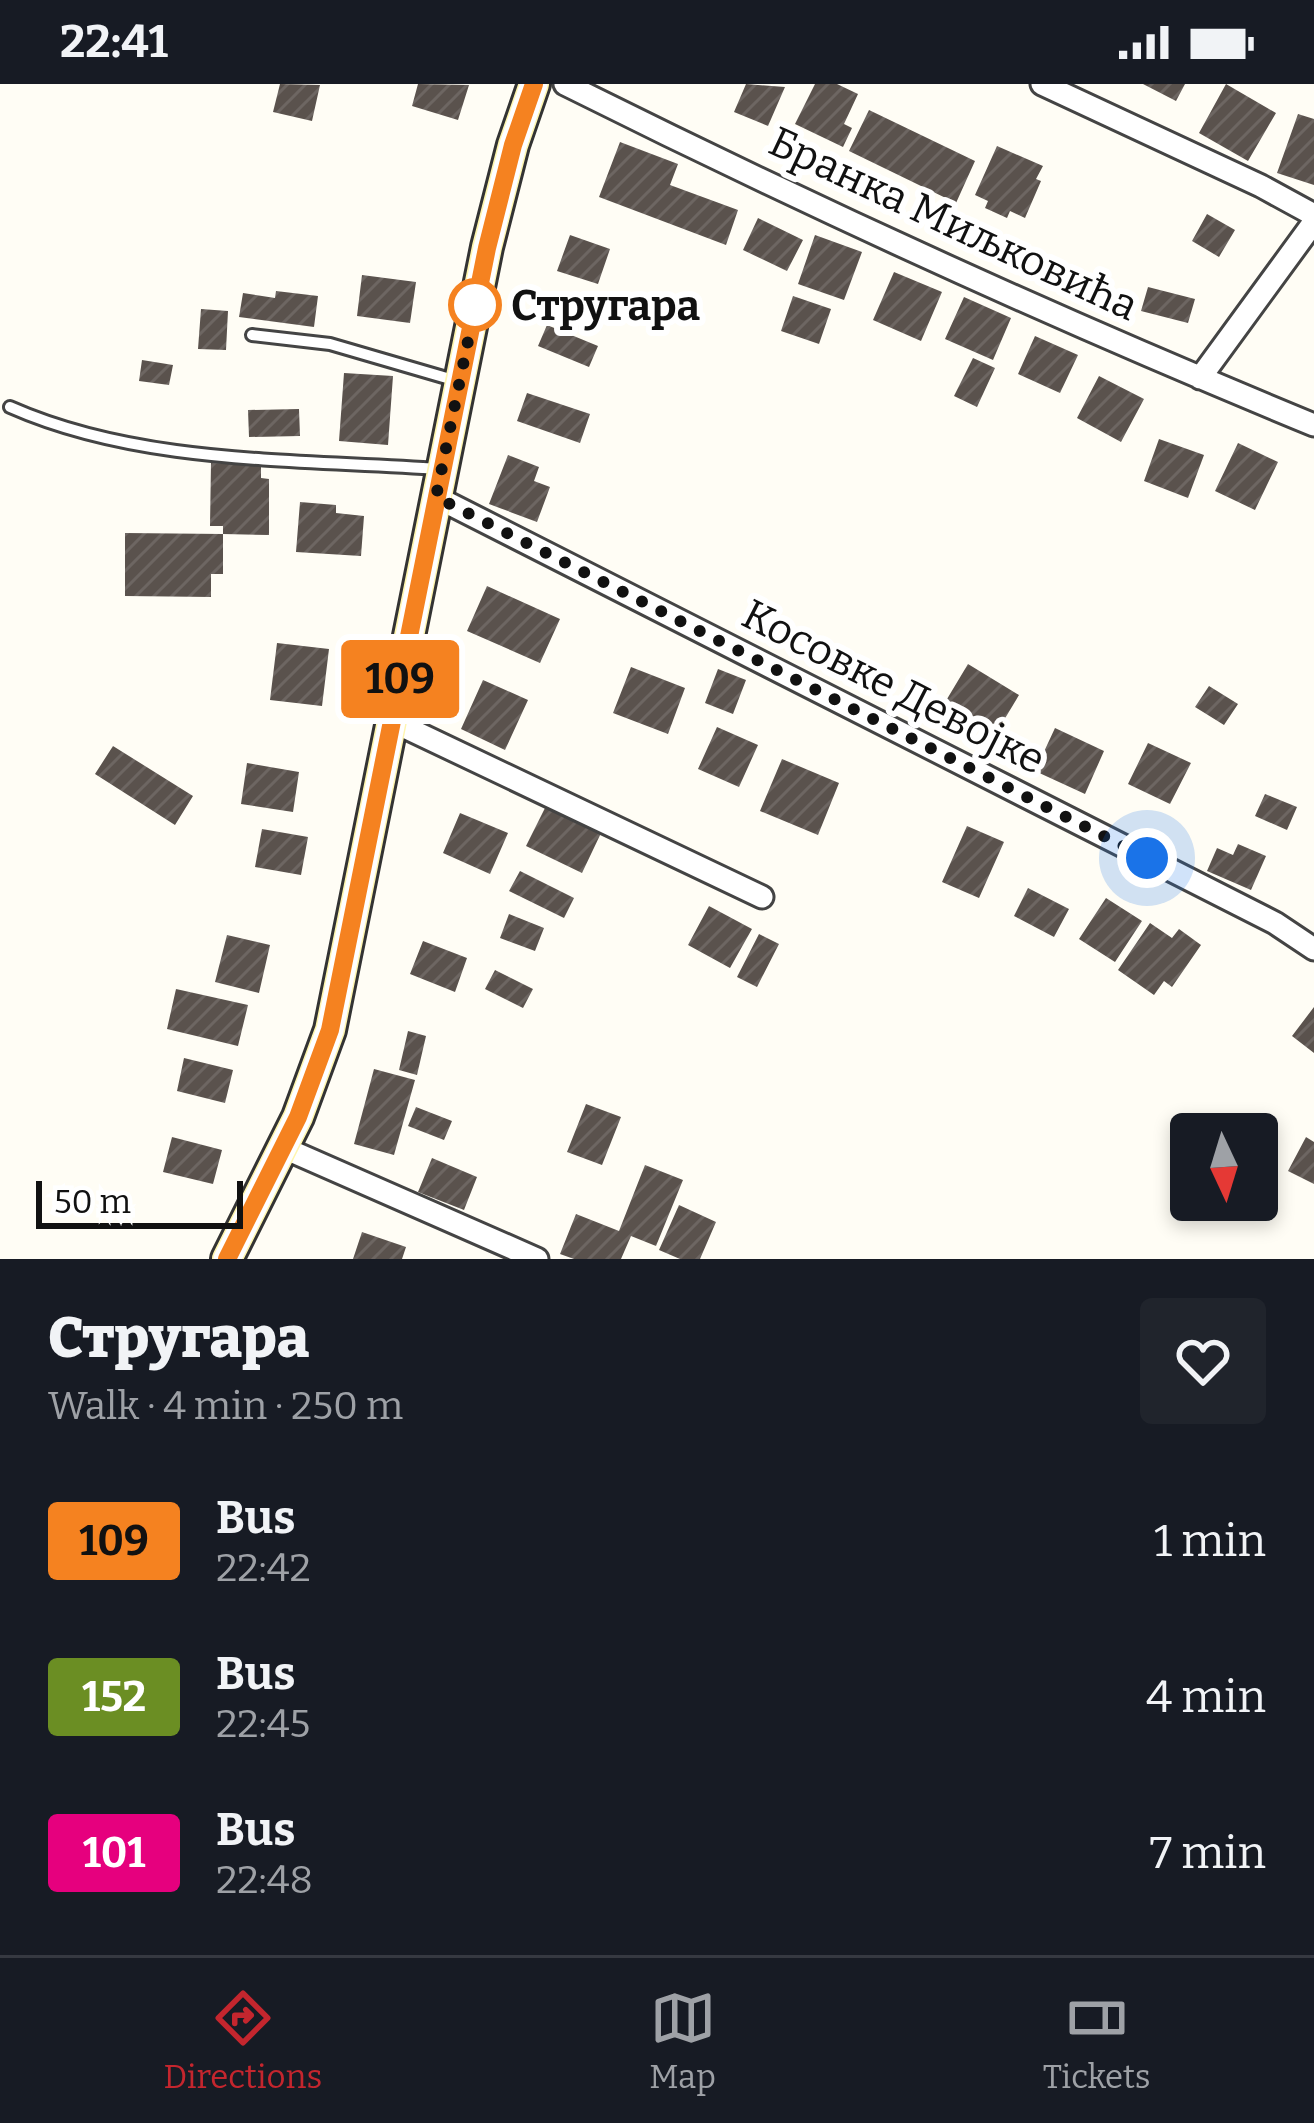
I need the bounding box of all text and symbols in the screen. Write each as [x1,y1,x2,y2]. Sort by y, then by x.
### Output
text: 22:41 [60,15,168,69]
street label: Бранка Миљковића [761,117,1146,331]
marker: Стругара [450,280,500,330]
place label: Стругара [511,281,701,331]
street label: Косовке Девојке [734,589,1053,785]
line badge: 109 [331,640,469,718]
text: 109 [365,654,435,704]
your location [1117,828,1177,888]
north arrow [1170,1113,1278,1221]
map controls [1170,1113,1278,1221]
scale bar [36,1175,243,1228]
text: 50 m [54,1182,131,1222]
button: heart [1140,1298,1266,1424]
text: Стругара [48,1304,309,1372]
text: Walk · 4 min · 250 m [48,1383,403,1429]
text: Bus [216,1491,295,1545]
text: 1 min [1154,1514,1266,1568]
text: 109 [79,1516,149,1566]
text: 22:42 [216,1545,311,1591]
text: Bus [216,1647,295,1701]
text: 4 min [1146,1670,1266,1724]
text: 152 [82,1672,146,1722]
text: 22:45 [216,1701,310,1747]
text: Bus [216,1803,295,1857]
text: 7 min [1150,1826,1266,1880]
text: 101 [83,1828,145,1878]
text: 22:48 [216,1857,313,1903]
tab: Directions [163,1985,322,2097]
tab: Map [649,1985,716,2097]
tab: Tickets [1043,1985,1151,2097]

